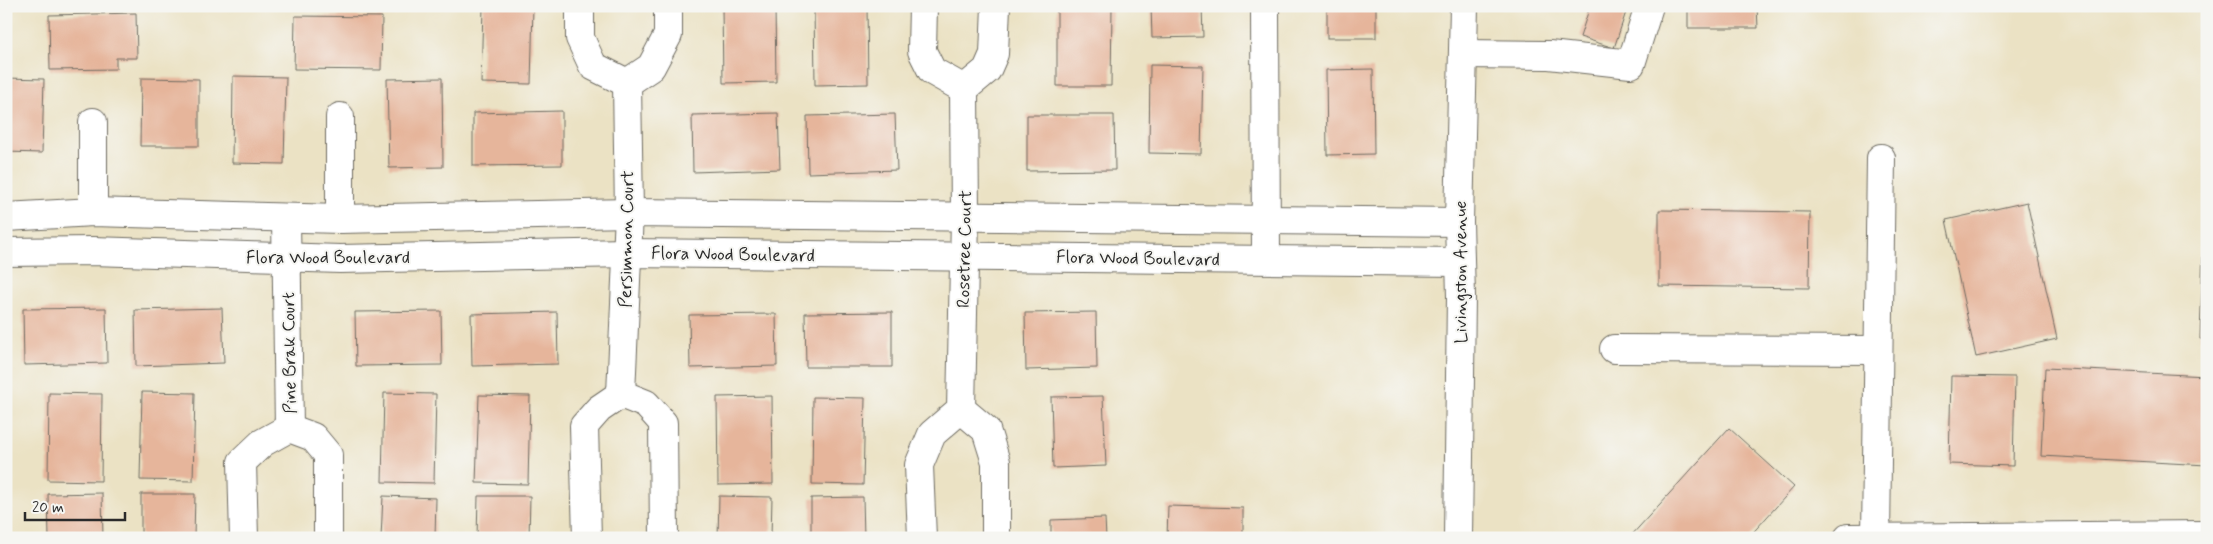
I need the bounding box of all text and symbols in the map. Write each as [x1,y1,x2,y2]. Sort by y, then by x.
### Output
street label: Persimmon Court [614,170,640,308]
street label: Rosetree Court [952,190,978,308]
street label: Livingston Avenue [1449,201,1473,343]
street label: Flora Wood Boulevard [651,242,815,268]
street label: Flora Wood Boulevard [246,246,410,270]
street label: Flora Wood Boulevard [1056,246,1220,272]
street label: Pine Brak Court [277,292,303,414]
scale bar [25,489,125,521]
text: 20 m [32,498,64,518]

